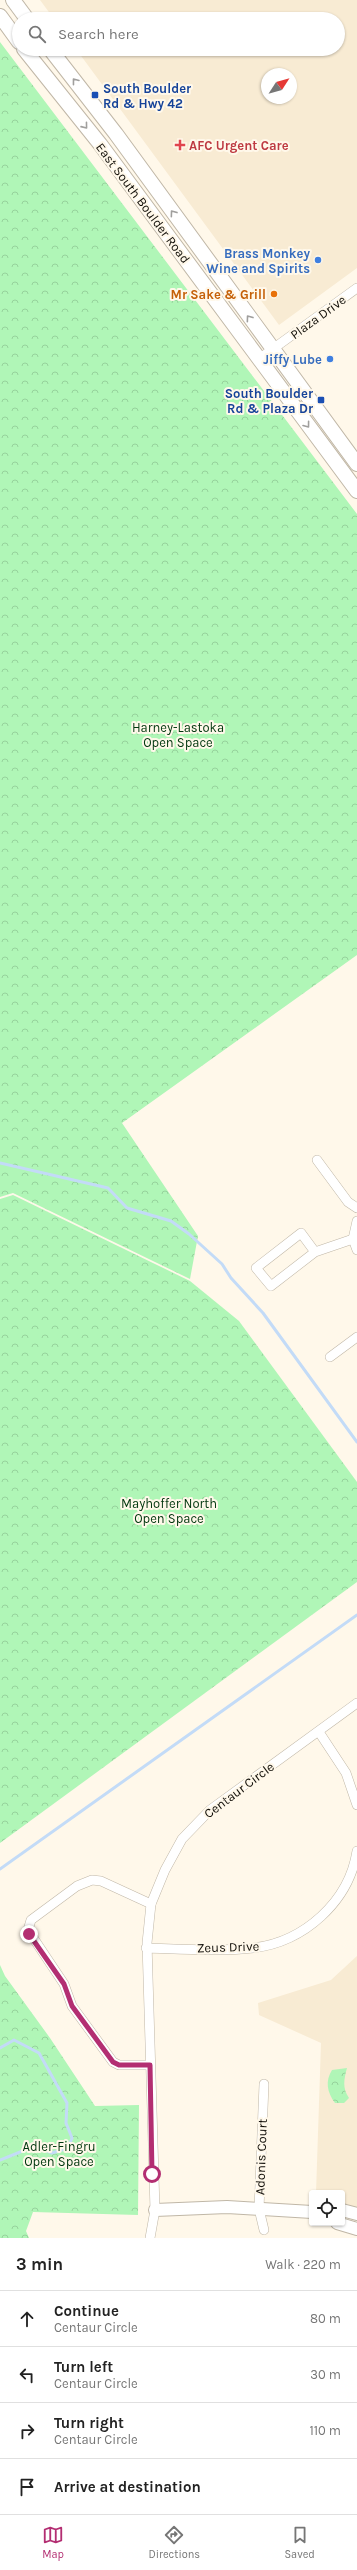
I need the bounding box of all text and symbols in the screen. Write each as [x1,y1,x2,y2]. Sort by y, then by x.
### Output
search box [12,12,345,56]
icon: search [26,23,48,45]
text: Search here [58,25,139,43]
north arrow [261,68,297,104]
one-way arrow [73,78,80,85]
place label: South Boulder Rd & Hwy 42 [103,81,192,111]
marker: South Boulder Rd & Hwy 42 [90,90,100,100]
one-way arrow [81,122,88,129]
place label: AFC Urgent Care [189,138,289,153]
marker: AFC Urgent Care [174,139,186,151]
street label: East South Boulder Road [93,140,193,266]
one-way arrow [171,210,178,217]
place label: Brass Monkey Wine and Spirits [206,246,310,276]
marker: Brass Monkey Wine and Spirits [313,255,323,265]
place label: Mr Sake & Grill [171,287,266,302]
marker: Mr Sake & Grill [269,289,279,299]
street label: Plaza Drive [287,292,349,342]
one-way arrow [246,315,254,322]
place label: Jiffy Lube [263,352,322,367]
marker: Jiffy Lube [325,354,335,364]
place label: South Boulder Rd & Plaza Dr [225,386,314,416]
marker: South Boulder Rd & Plaza Dr [316,395,326,405]
one-way arrow [303,420,310,427]
park label: Harney-Lastoka Open Space [132,720,224,750]
park label: Mayhoffer North Open Space [121,1496,217,1526]
street label: Centaur Circle [201,1759,277,1821]
route end [20,1925,38,1943]
street label: Zeus Drive [196,1938,260,1956]
street label: Adonis Court [252,2118,270,2195]
park label: Adler-Fingru Open Space [22,2139,96,2169]
route start [143,2165,161,2183]
map controls [309,2190,345,2226]
button: locate [309,2190,345,2226]
text: 3 min [16,2254,63,2274]
text: Walk · 220 m [265,2257,341,2272]
text: Continue [54,2302,119,2320]
icon: ahead [16,2308,38,2330]
text: 80 m [310,2311,341,2326]
text: Centaur Circle [54,2320,138,2335]
text: Turn left [54,2358,113,2376]
icon: left [16,2364,38,2386]
text: 30 m [310,2367,341,2382]
text: Centaur Circle [54,2376,138,2391]
text: Turn right [54,2414,124,2432]
icon: right [16,2420,38,2442]
text: 110 m [309,2423,341,2438]
text: Centaur Circle [54,2432,138,2447]
icon: arrive [16,2476,38,2498]
text: Arrive at destination [54,2478,201,2496]
tab: Map [42,2524,64,2561]
tab: Directions [148,2524,200,2561]
tab: Saved [284,2524,315,2561]

